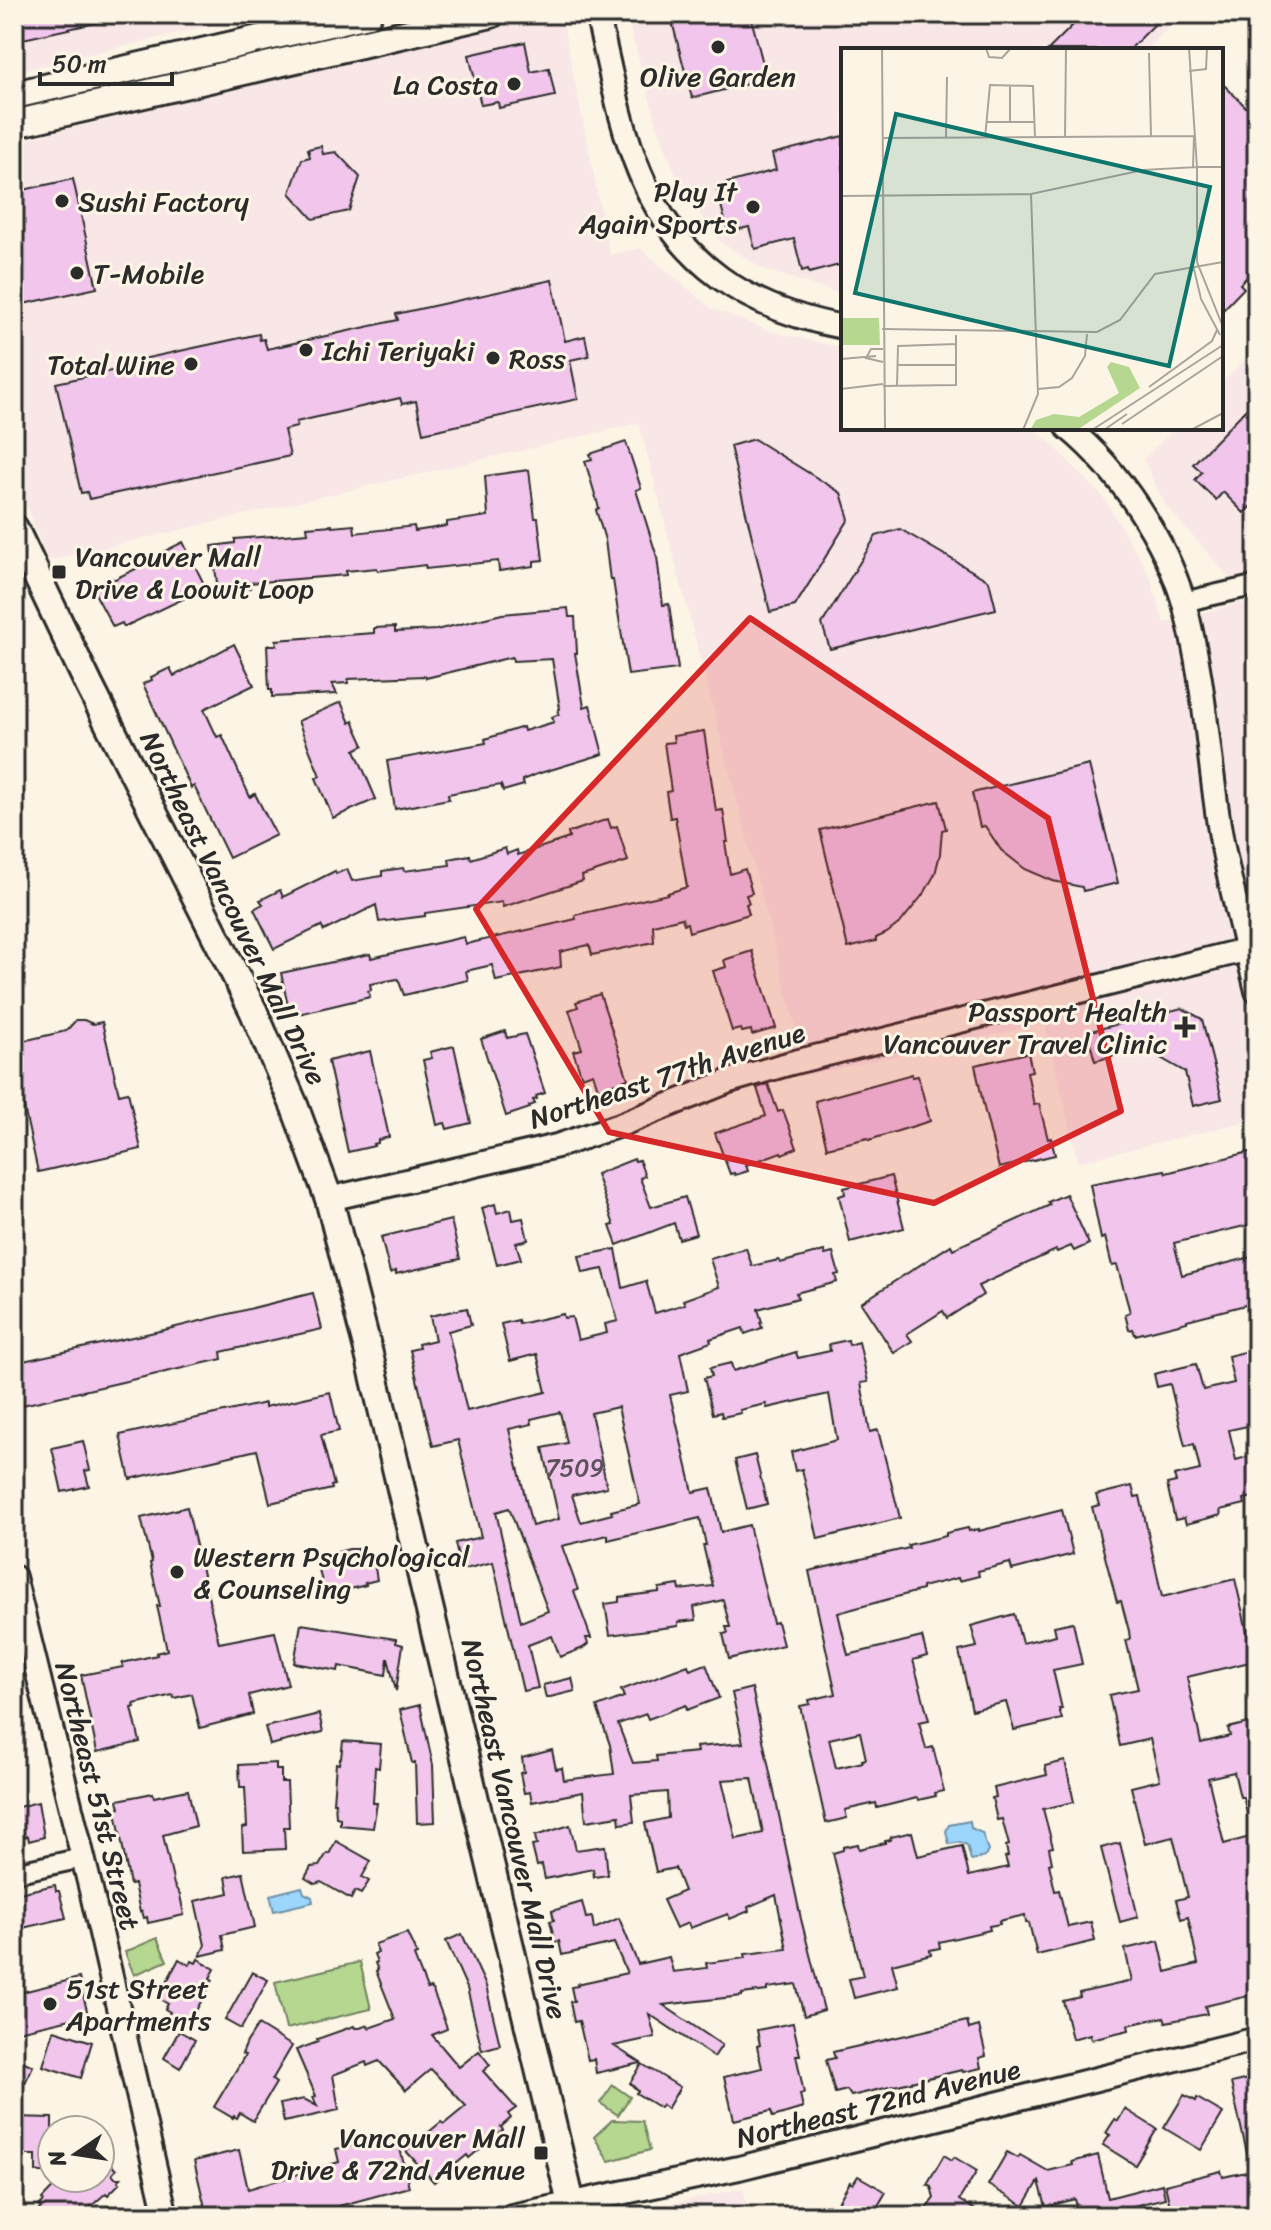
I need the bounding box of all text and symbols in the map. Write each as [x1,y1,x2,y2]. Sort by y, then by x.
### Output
scale bar [40,36,172,86]
marker: Olive Garden [709,38,727,56]
text: 50 m [52,43,107,85]
inset map [841,48,1223,430]
place label: Olive Garden [640,52,796,101]
place label: La Costa [393,60,498,109]
marker: La Costa [505,75,523,93]
place label: Play It Again Sports [578,167,739,248]
place label: Sushi Factory [78,177,249,226]
marker: Sushi Factory [53,192,71,210]
marker: Play It Again Sports [744,198,762,216]
place label: T-Mobile [93,249,204,298]
marker: T-Mobile [68,264,86,282]
place label: Ichi Teriyaki [321,326,476,375]
place label: Ross [509,334,566,383]
place label: Total Wine [47,340,175,389]
marker: Ichi Teriyaki [297,341,315,359]
marker: Ross [484,349,502,367]
marker: Total Wine [182,355,200,373]
place label: Vancouver Mall Drive & Loowit Loop [75,532,314,613]
marker: Vancouver Mall Drive & Loowit Loop [50,563,68,581]
street label: Northeast Vancouver Mall Drive [126,722,341,1094]
place label: Passport Health Vancouver Travel Clinic [883,987,1167,1068]
street label: Northeast 77th Avenue [523,1008,811,1143]
marker: Passport Health Vancouver Travel Clinic [1174,1016,1196,1038]
house number: 7509 [546,1447,604,1489]
place label: Western Psychological & Counseling [193,1532,471,1613]
marker: Western Psychological & Counseling [168,1563,186,1581]
street label: Northeast Vancouver Mall Drive [447,1634,582,2024]
street label: Northeast 51st Street [40,1657,155,1936]
place label: 51st Street Apartments [65,1964,211,2045]
marker: 51st Street Apartments [41,1995,59,2013]
street label: Northeast 72nd Avenue [731,2044,1026,2163]
place label: Vancouver Mall Drive & 72nd Avenue [271,2113,526,2194]
north arrow [36,2114,116,2194]
marker: Vancouver Mall Drive & 72nd Avenue [532,2144,550,2162]
text: N [36,2146,78,2171]

